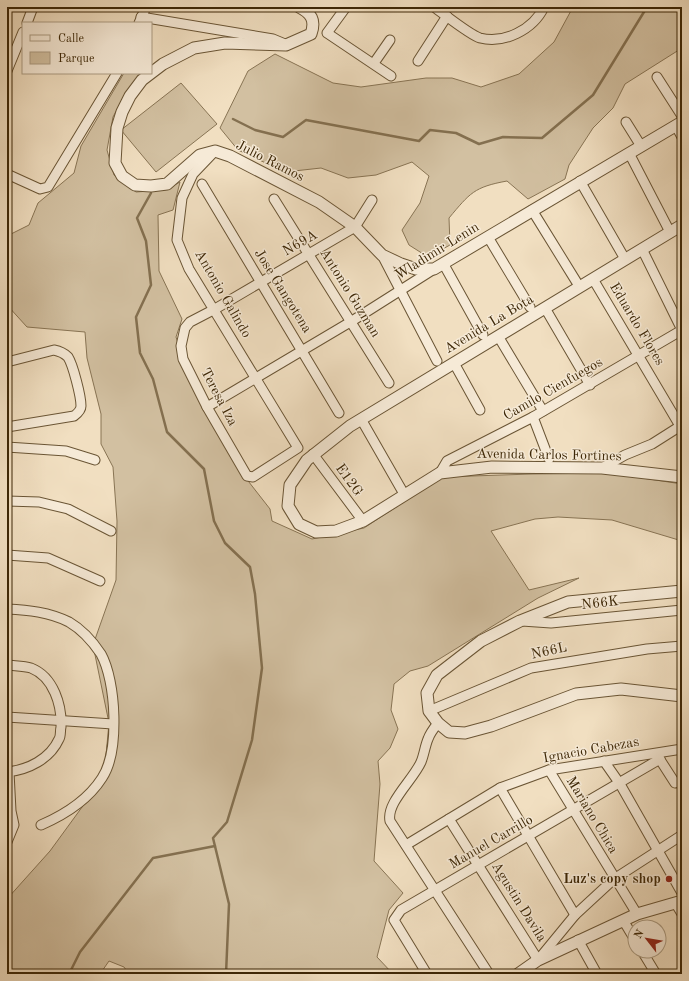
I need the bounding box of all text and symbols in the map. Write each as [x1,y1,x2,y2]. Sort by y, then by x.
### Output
legend [22,22,152,74]
text: Calle [58,33,84,45]
text: Parque [58,53,95,65]
street label: Julio Ramos [234,138,306,184]
street label: Wladimir Lenin [393,219,482,282]
street label: N69A [280,227,320,258]
street label: Antonio Guzman [317,246,383,340]
street label: Jose Gangotena [252,247,314,335]
street label: Antonio Galindo [192,248,254,340]
street label: Eduardo Flores [607,280,667,368]
street label: Avenida La Bota [442,292,536,356]
street label: Camilo Cienfuegos [501,355,605,423]
street label: Teresa Iza [198,366,240,428]
street label: Avenida Carlos Fortines [476,447,622,463]
street label: E12G [333,461,365,499]
street label: N66K [581,594,619,612]
street label: N66L [530,640,568,662]
street label: Ignacio Cabezas [542,735,640,765]
street label: Mariano Chica [564,774,621,856]
street label: Manuel Carrillo [447,812,535,872]
street label: Agustin Davila [489,860,549,944]
place label: Luz's copy shop [563,872,661,886]
marker: Luz's copy shop [664,874,674,884]
north arrow [627,919,667,959]
text: N [633,928,647,941]

